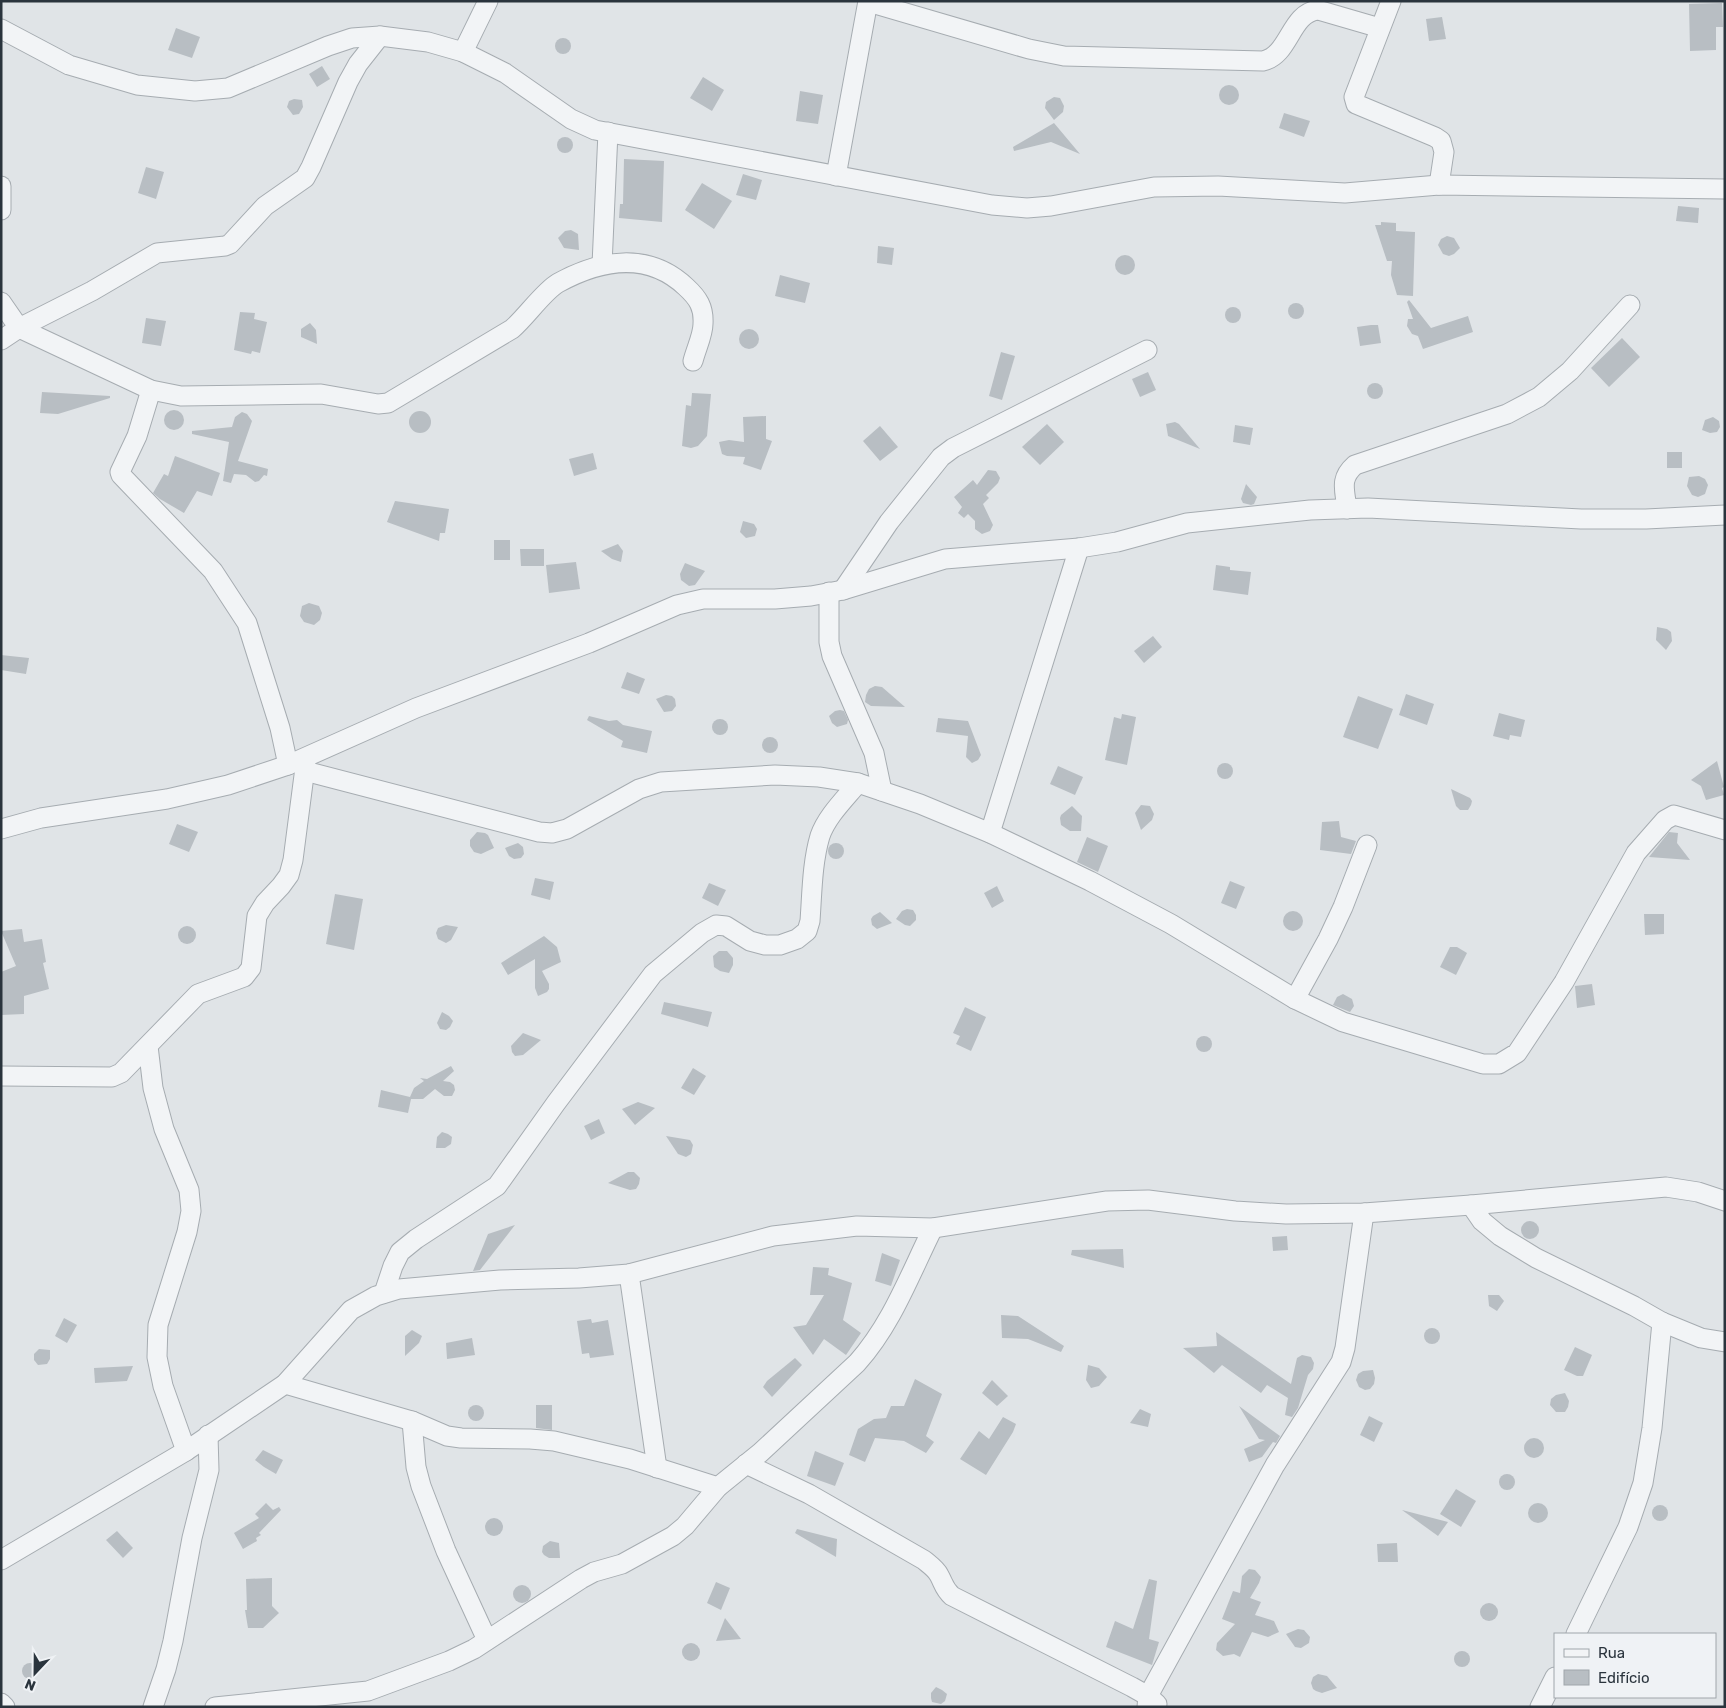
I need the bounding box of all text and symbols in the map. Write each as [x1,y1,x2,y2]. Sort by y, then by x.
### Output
legend [1554,1633,1716,1698]
text: Rua [1598,1644,1625,1662]
north arrow [10,1648,60,1698]
text: Edifício [1598,1669,1650,1687]
text: N [22,1675,38,1694]

